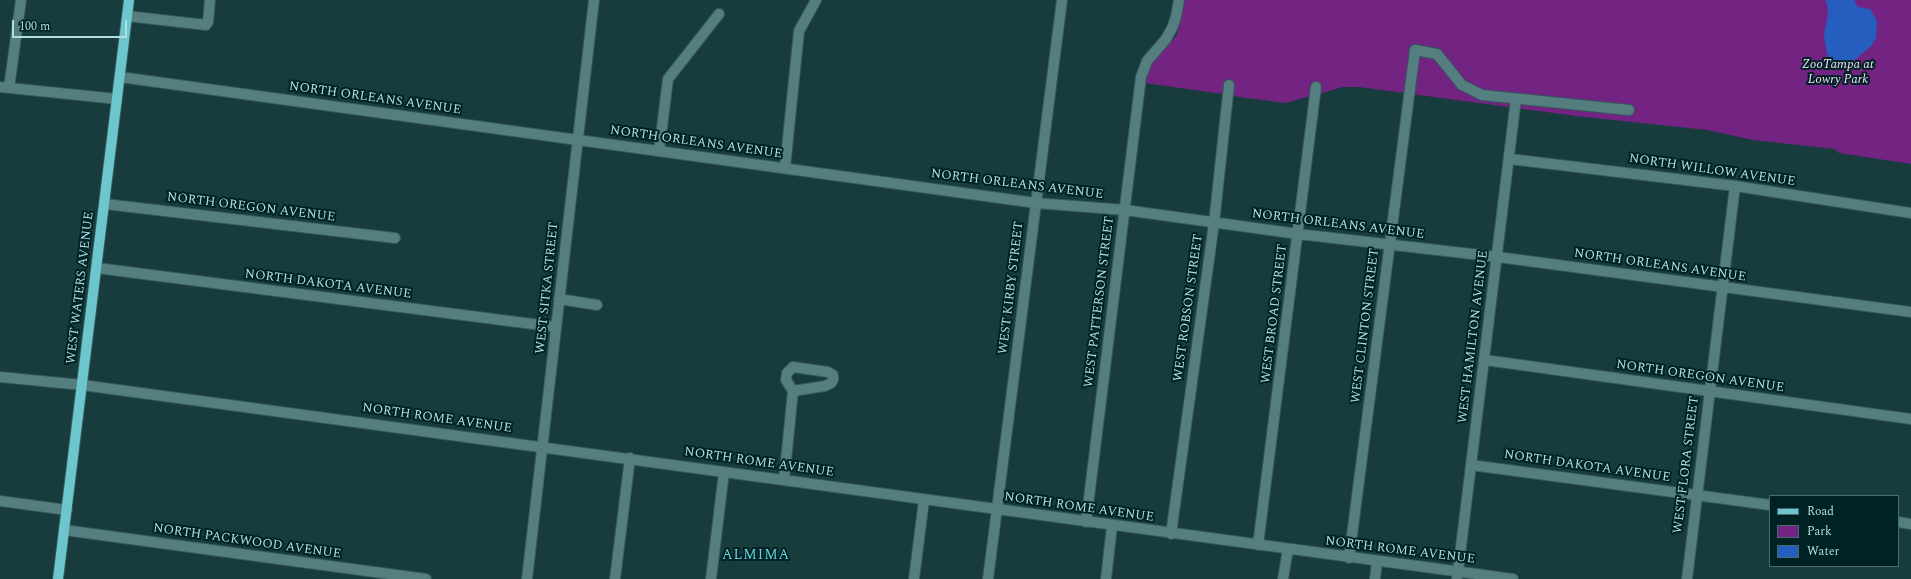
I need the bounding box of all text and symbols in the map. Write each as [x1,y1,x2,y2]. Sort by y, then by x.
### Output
scale bar [14,12,129,38]
text: 100 m [19,17,50,36]
park label: ZooTampa at Lowry Park [1802,57,1874,88]
street label: NORTH ORLEANS AVENUE [288,79,462,119]
street label: NORTH ORLEANS AVENUE [609,123,783,163]
street label: NORTH WILLOW AVENUE [1628,152,1796,190]
street label: NORTH ORLEANS AVENUE [930,167,1104,203]
street label: NORTH OREGON AVENUE [166,190,336,226]
street label: NORTH ORLEANS AVENUE [1251,207,1425,243]
street label: WEST WATERS AVENUE [64,211,98,365]
street label: WEST PATTERSON STREET [1082,215,1118,389]
street label: WEST SITKA STREET [533,221,563,355]
street label: WEST KIRBY STREET [996,221,1028,355]
street label: WEST ROBSON STREET [1171,233,1207,383]
street label: WEST BROAD STREET [1259,243,1291,385]
street label: NORTH ORLEANS AVENUE [1573,246,1747,286]
street label: WEST CLINTON STREET [1349,248,1383,404]
street label: WEST HAMILTON AVENUE [1456,250,1492,424]
street label: NORTH DAKOTA AVENUE [244,267,412,303]
street label: NORTH OREGON AVENUE [1615,357,1785,397]
street label: WEST FLORA STREET [1671,395,1703,535]
street label: NORTH ROME AVENUE [361,401,513,437]
street label: NORTH ROME AVENUE [683,445,835,481]
street label: NORTH DAKOTA AVENUE [1503,448,1671,486]
street label: NORTH ROME AVENUE [1003,490,1155,526]
legend [1769,495,1899,567]
text: Road [1807,502,1834,521]
street label: NORTH PACKWOOD AVENUE [152,521,342,563]
text: Park [1807,522,1832,541]
street label: NORTH ROME AVENUE [1324,534,1476,568]
text: Water [1807,542,1839,561]
district label: ALMIMA [722,548,790,564]

